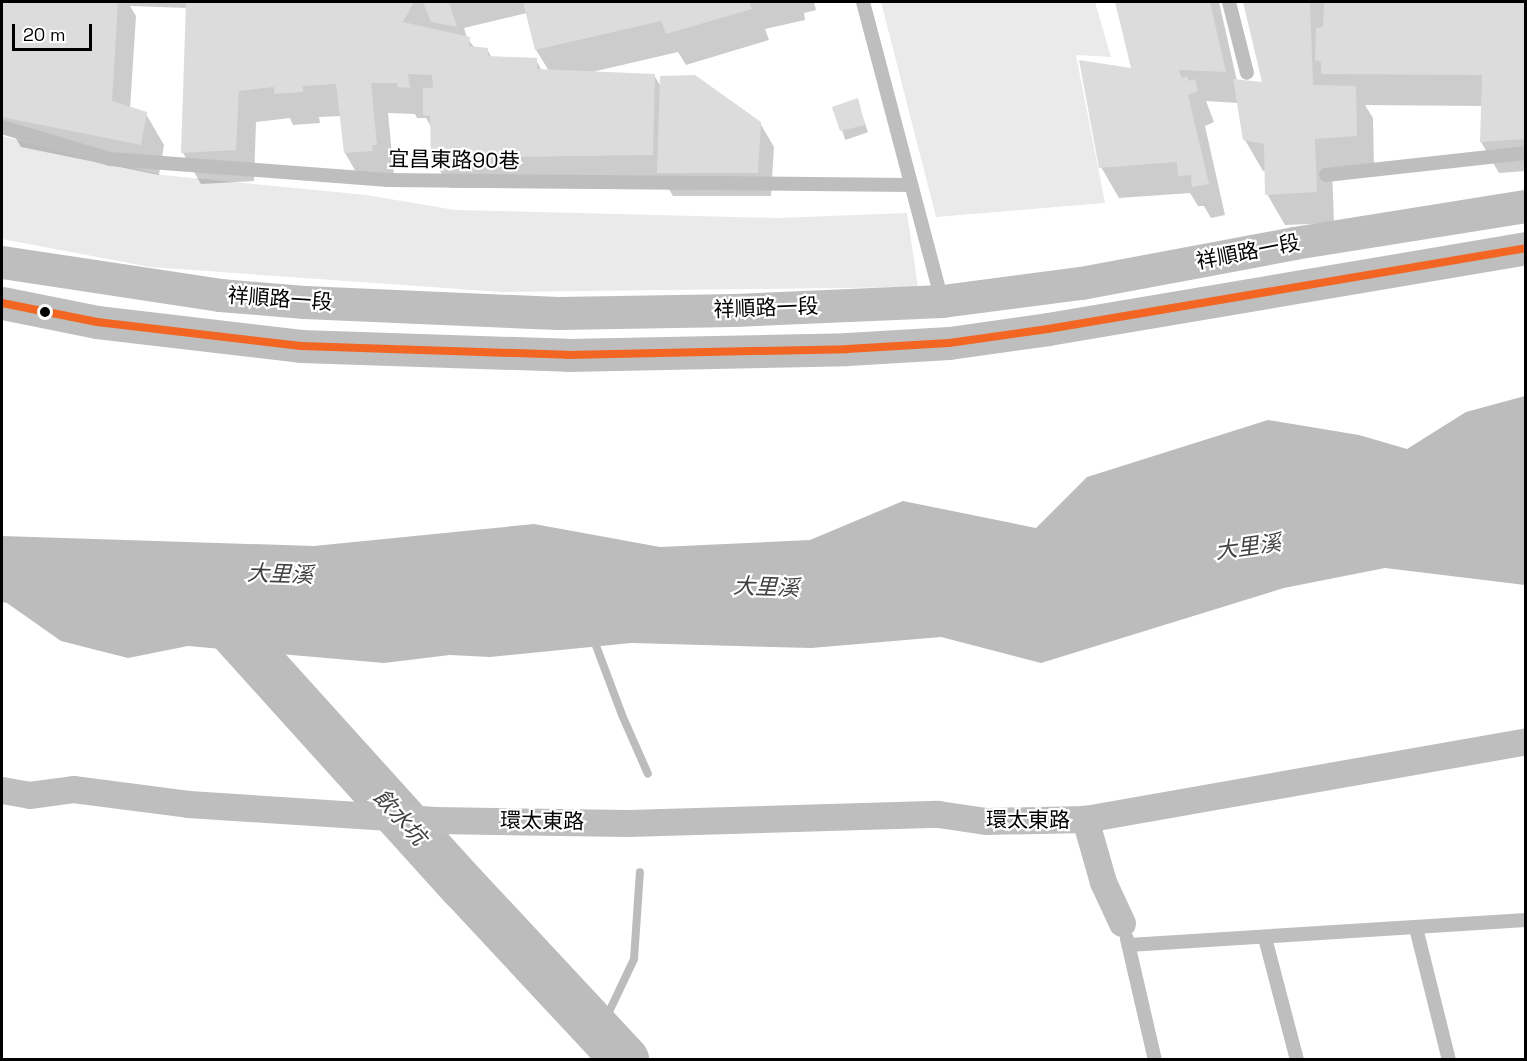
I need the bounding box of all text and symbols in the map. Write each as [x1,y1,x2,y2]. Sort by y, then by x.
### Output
scale bar [15,12,94,50]
text: 20 m [23,23,66,46]
street label: 宜昌東路90巷 [388,146,520,174]
street label: 祥順路一段 [1194,230,1302,274]
street label: 祥順路一段 [227,283,333,315]
street label: 祥順路一段 [713,294,819,322]
unlabelled marker [39,306,51,318]
water label: 大里溪 [1213,529,1283,565]
water label: 大里溪 [247,560,313,588]
water label: 大里溪 [733,573,799,601]
water label: 飲水坑 [368,784,432,850]
street label: 環太東路 [986,807,1070,833]
street label: 環太東路 [500,808,584,834]

